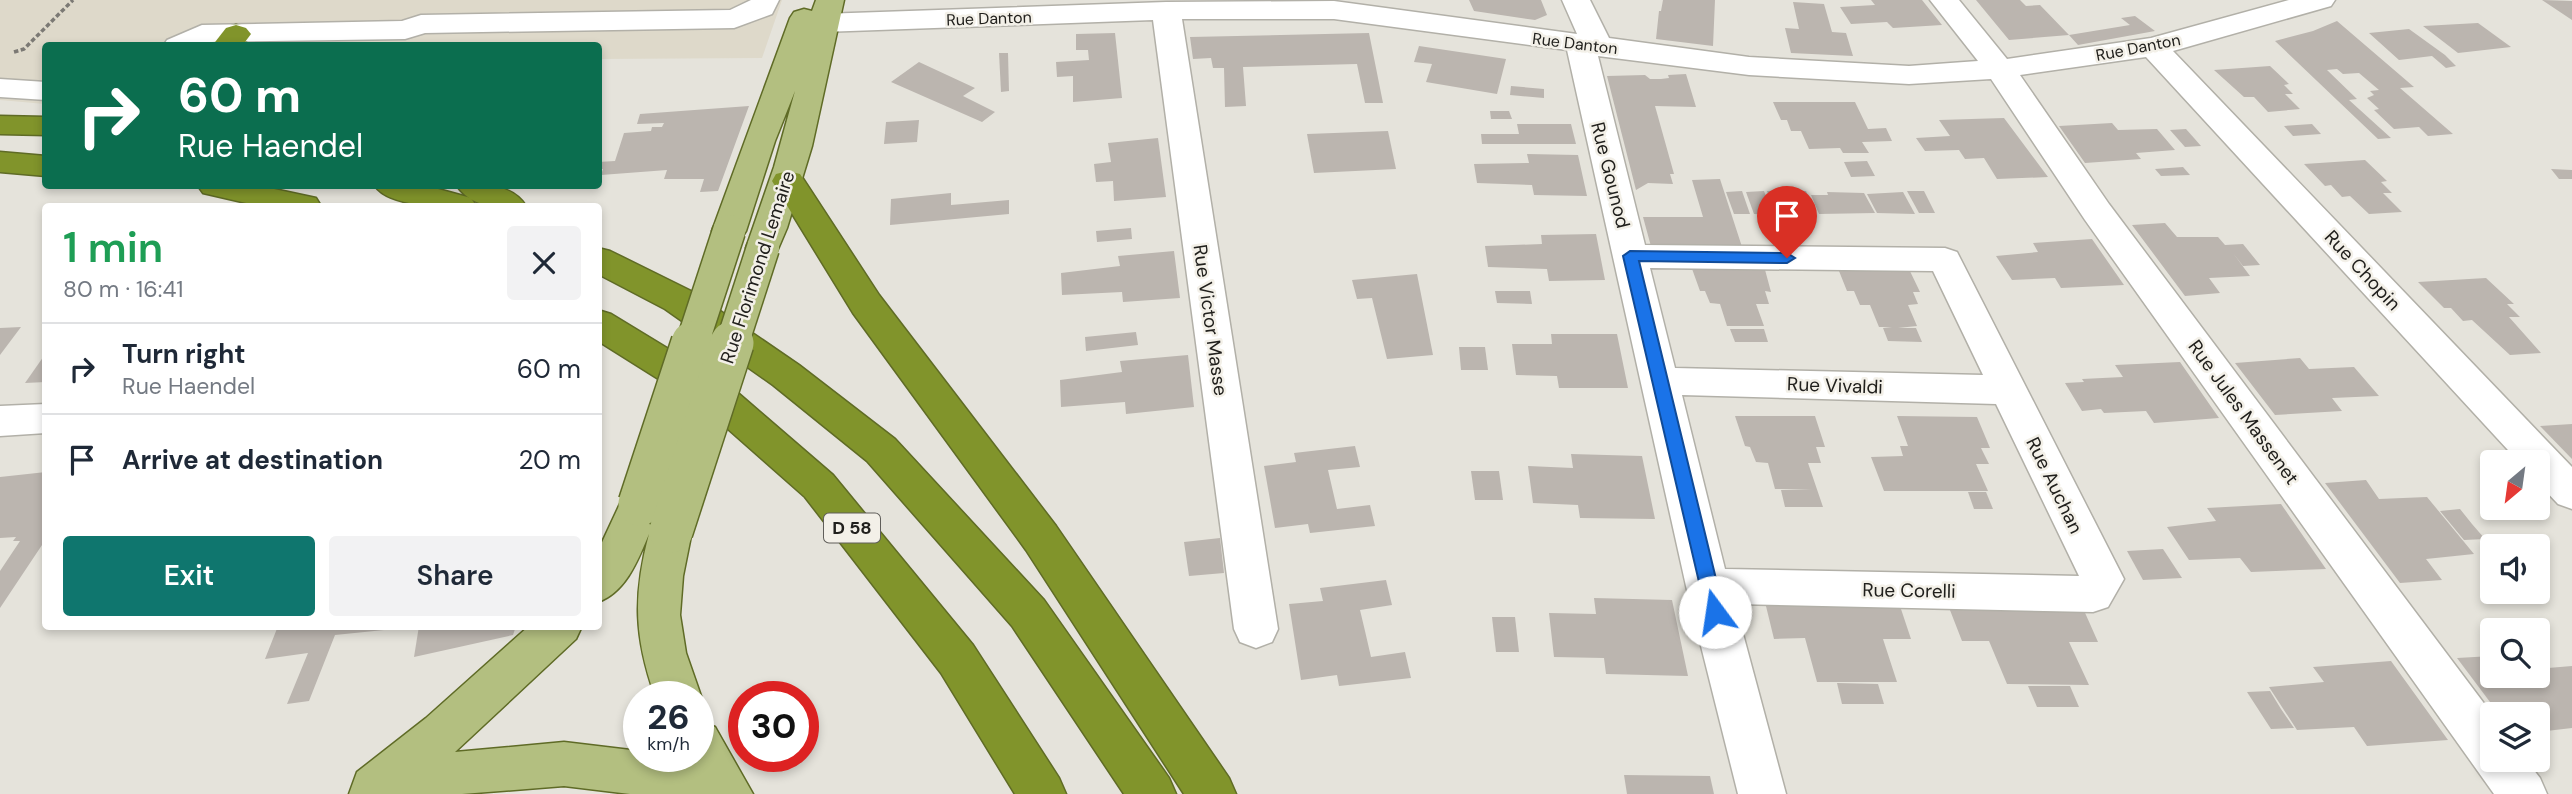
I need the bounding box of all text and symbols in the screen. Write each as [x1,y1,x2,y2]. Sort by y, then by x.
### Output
street label: Rue Danton [946,7,1032,30]
street label: Rue Danton [1531,28,1619,59]
street label: Rue Danton [2094,29,2182,66]
text: 60 m [178,63,301,127]
icon: right [63,70,154,161]
street label: Rue Gounod [1585,119,1636,231]
text: Rue Haendel [178,125,363,167]
street label: Rue Florimond Lemaire [715,168,800,367]
pin [1757,186,1817,258]
icon: arrive [1768,197,1806,235]
text: 1 min [63,220,163,275]
street label: Rue Chopin [2319,225,2406,316]
button: close [507,226,581,300]
street label: Rue Victor Masse [1188,243,1234,397]
text: 80 m · 16:41 [63,274,184,304]
street label: Rue Jules Massenet [2183,335,2305,490]
text: Turn right [122,337,246,371]
icon: right [63,350,101,388]
text: 60 m [517,352,581,386]
text: Rue Haendel [122,371,255,401]
street label: Rue Vivaldi [1787,371,1883,400]
street label: Rue Auchan [2020,433,2089,538]
icon: arrive [63,441,101,479]
text: Arrive at destination [122,443,383,477]
text: 20 m [518,443,581,477]
north arrow [2480,450,2550,520]
map controls [2480,450,2550,772]
road number: D 58 [824,514,880,542]
button: sound [2480,534,2550,604]
button: Exit [63,536,315,616]
button: Share [329,536,581,616]
position arrow [1678,575,1752,649]
street label: Rue Corelli [1862,577,1956,604]
button: search [2480,618,2550,688]
speed limit sign: 30 [728,681,819,772]
text: 26 [647,694,690,740]
button: layers [2480,702,2550,772]
text: km/h [647,732,690,756]

